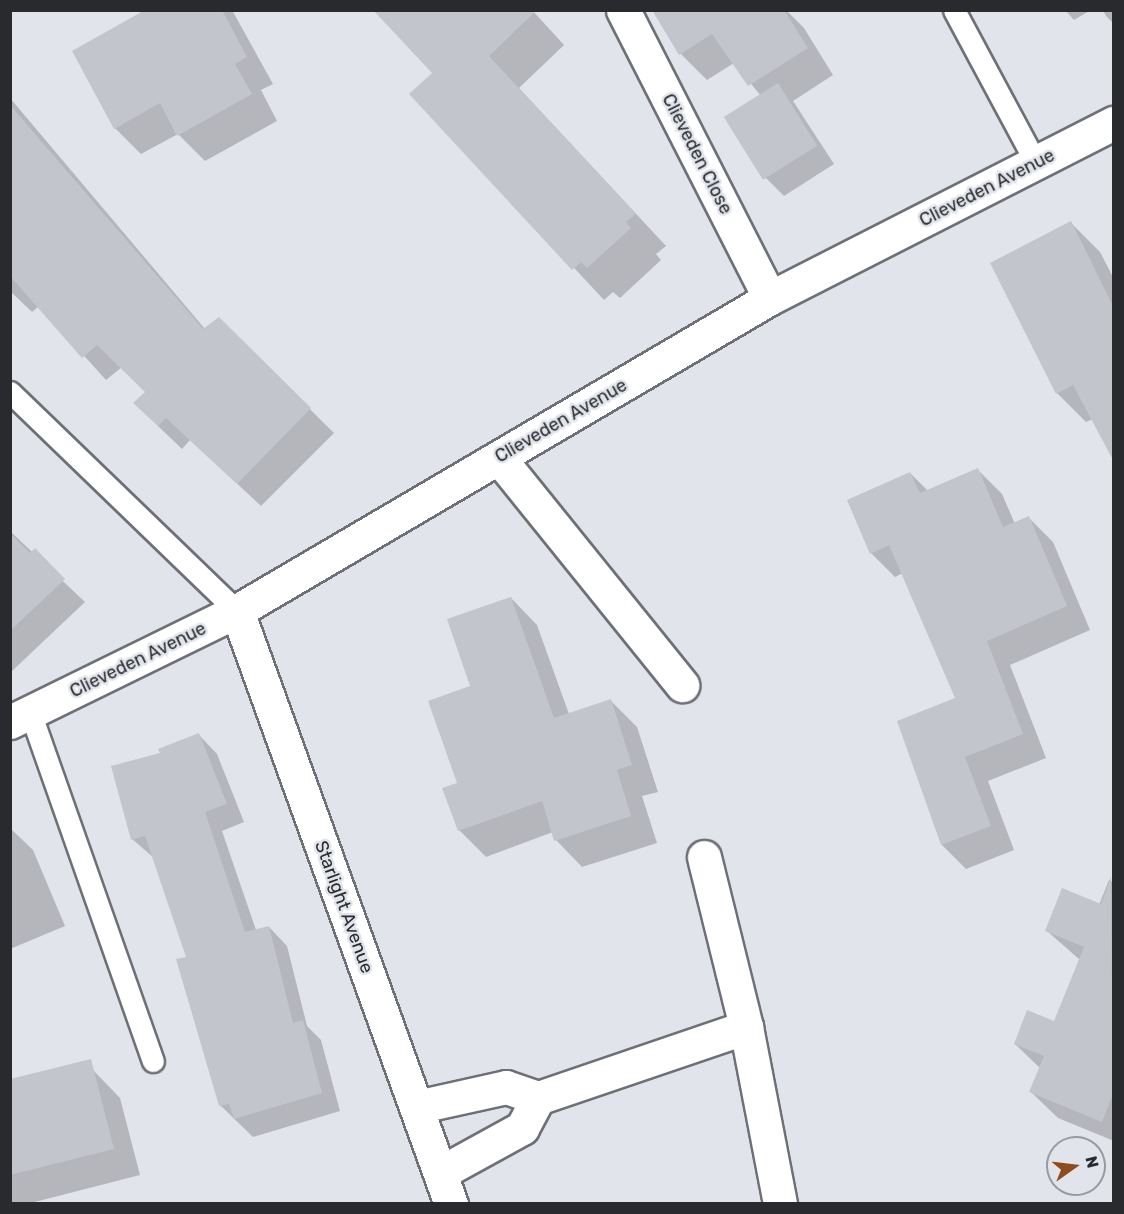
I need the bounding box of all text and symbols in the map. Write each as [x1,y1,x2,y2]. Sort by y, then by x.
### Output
street label: Clieveden Close [657,90,737,218]
street label: Clieveden Avenue [916,144,1058,232]
street label: Clieveden Avenue [491,374,631,468]
street label: Clieveden Avenue [66,618,210,702]
street label: Starlight Avenue [310,838,378,976]
north arrow [1046,1136,1106,1196]
text: N [1081,1154,1103,1170]

